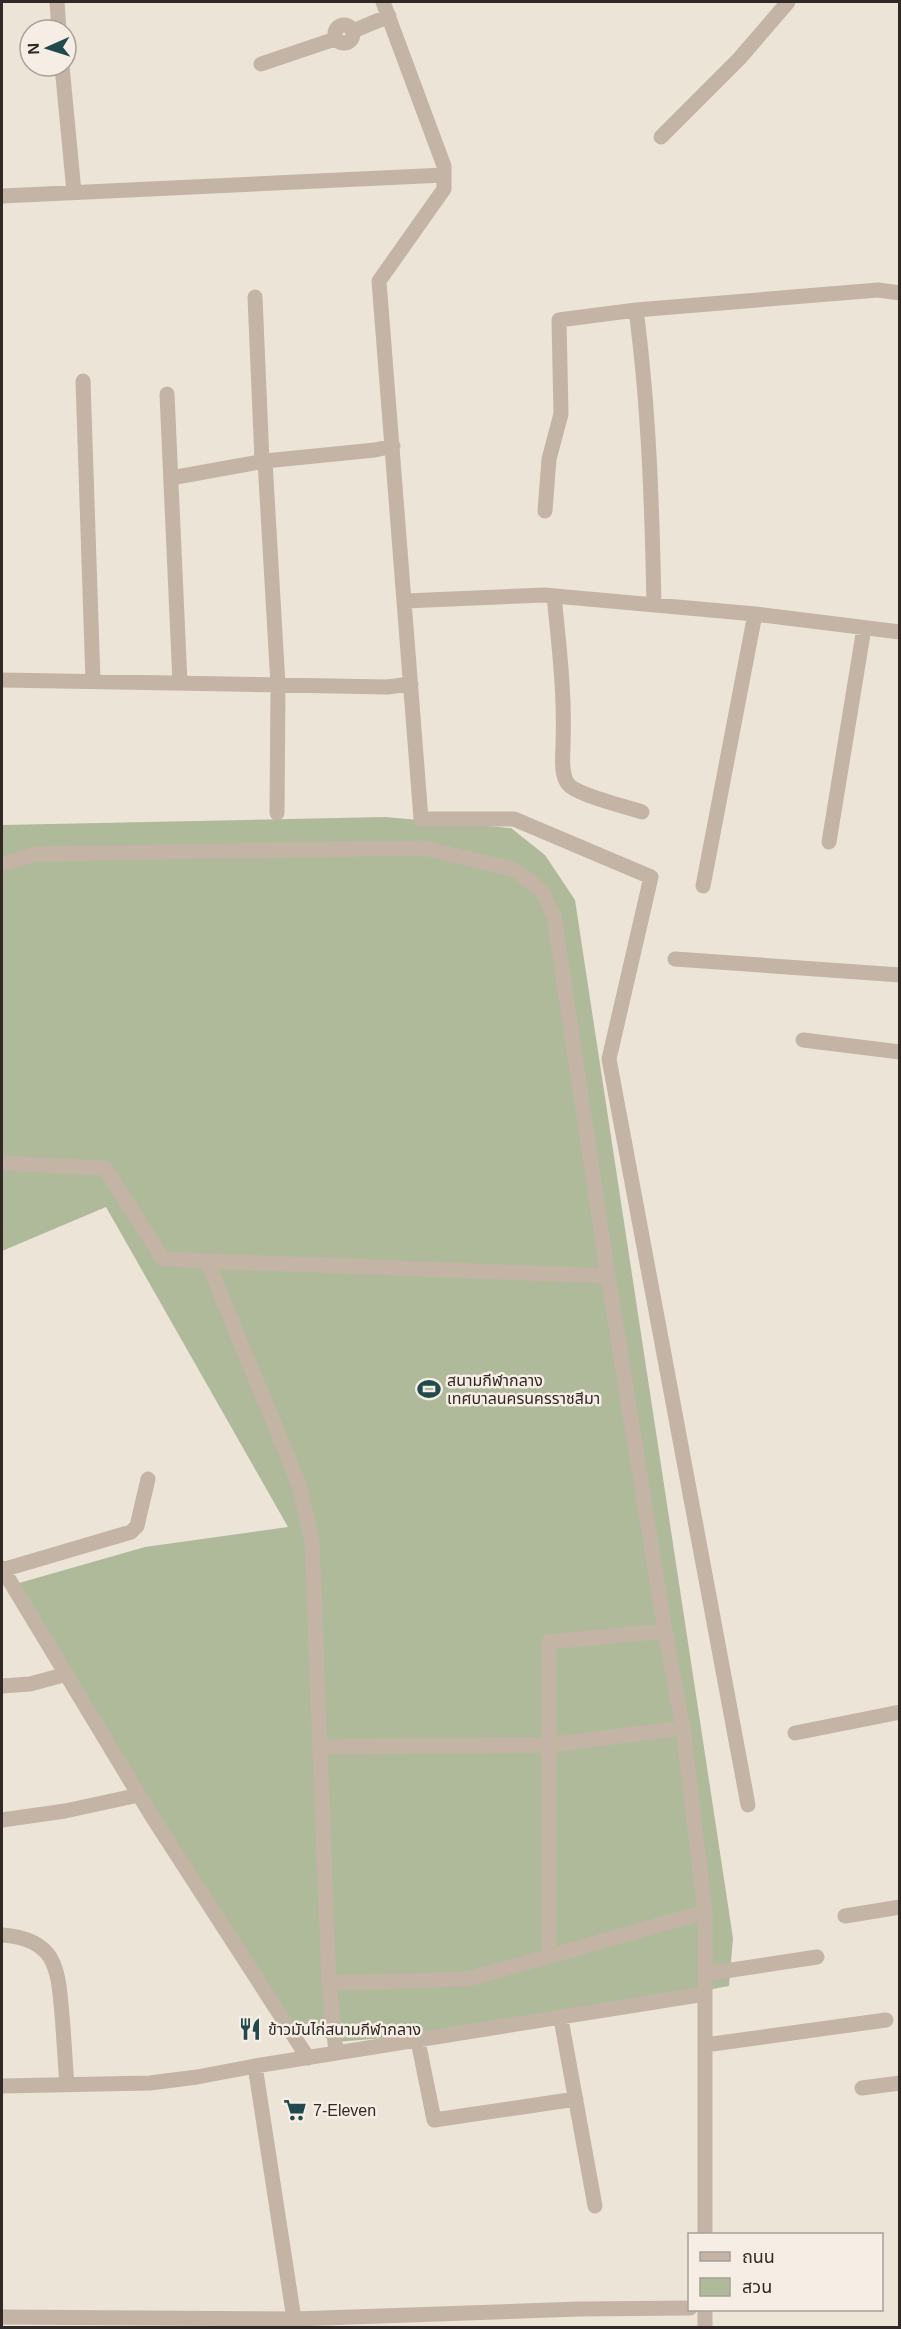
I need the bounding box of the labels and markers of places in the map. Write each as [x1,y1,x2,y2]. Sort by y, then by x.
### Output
place label: สนามกีฬากลาง เทศบาลนครนครราชสีมา [447,1372,600,1407]
sports icon: สนามกีฬากลาง เทศบาลนครนครราชสีมา [416,1376,442,1402]
restaurant icon: ข้าวมันไก่สนามกีฬากลาง [237,2016,263,2042]
place label: ข้าวมันไก่สนามกีฬากลาง [268,2021,421,2038]
supermarket icon: 7-Eleven [282,2097,308,2123]
place label: 7-Eleven [313,2102,376,2119]

